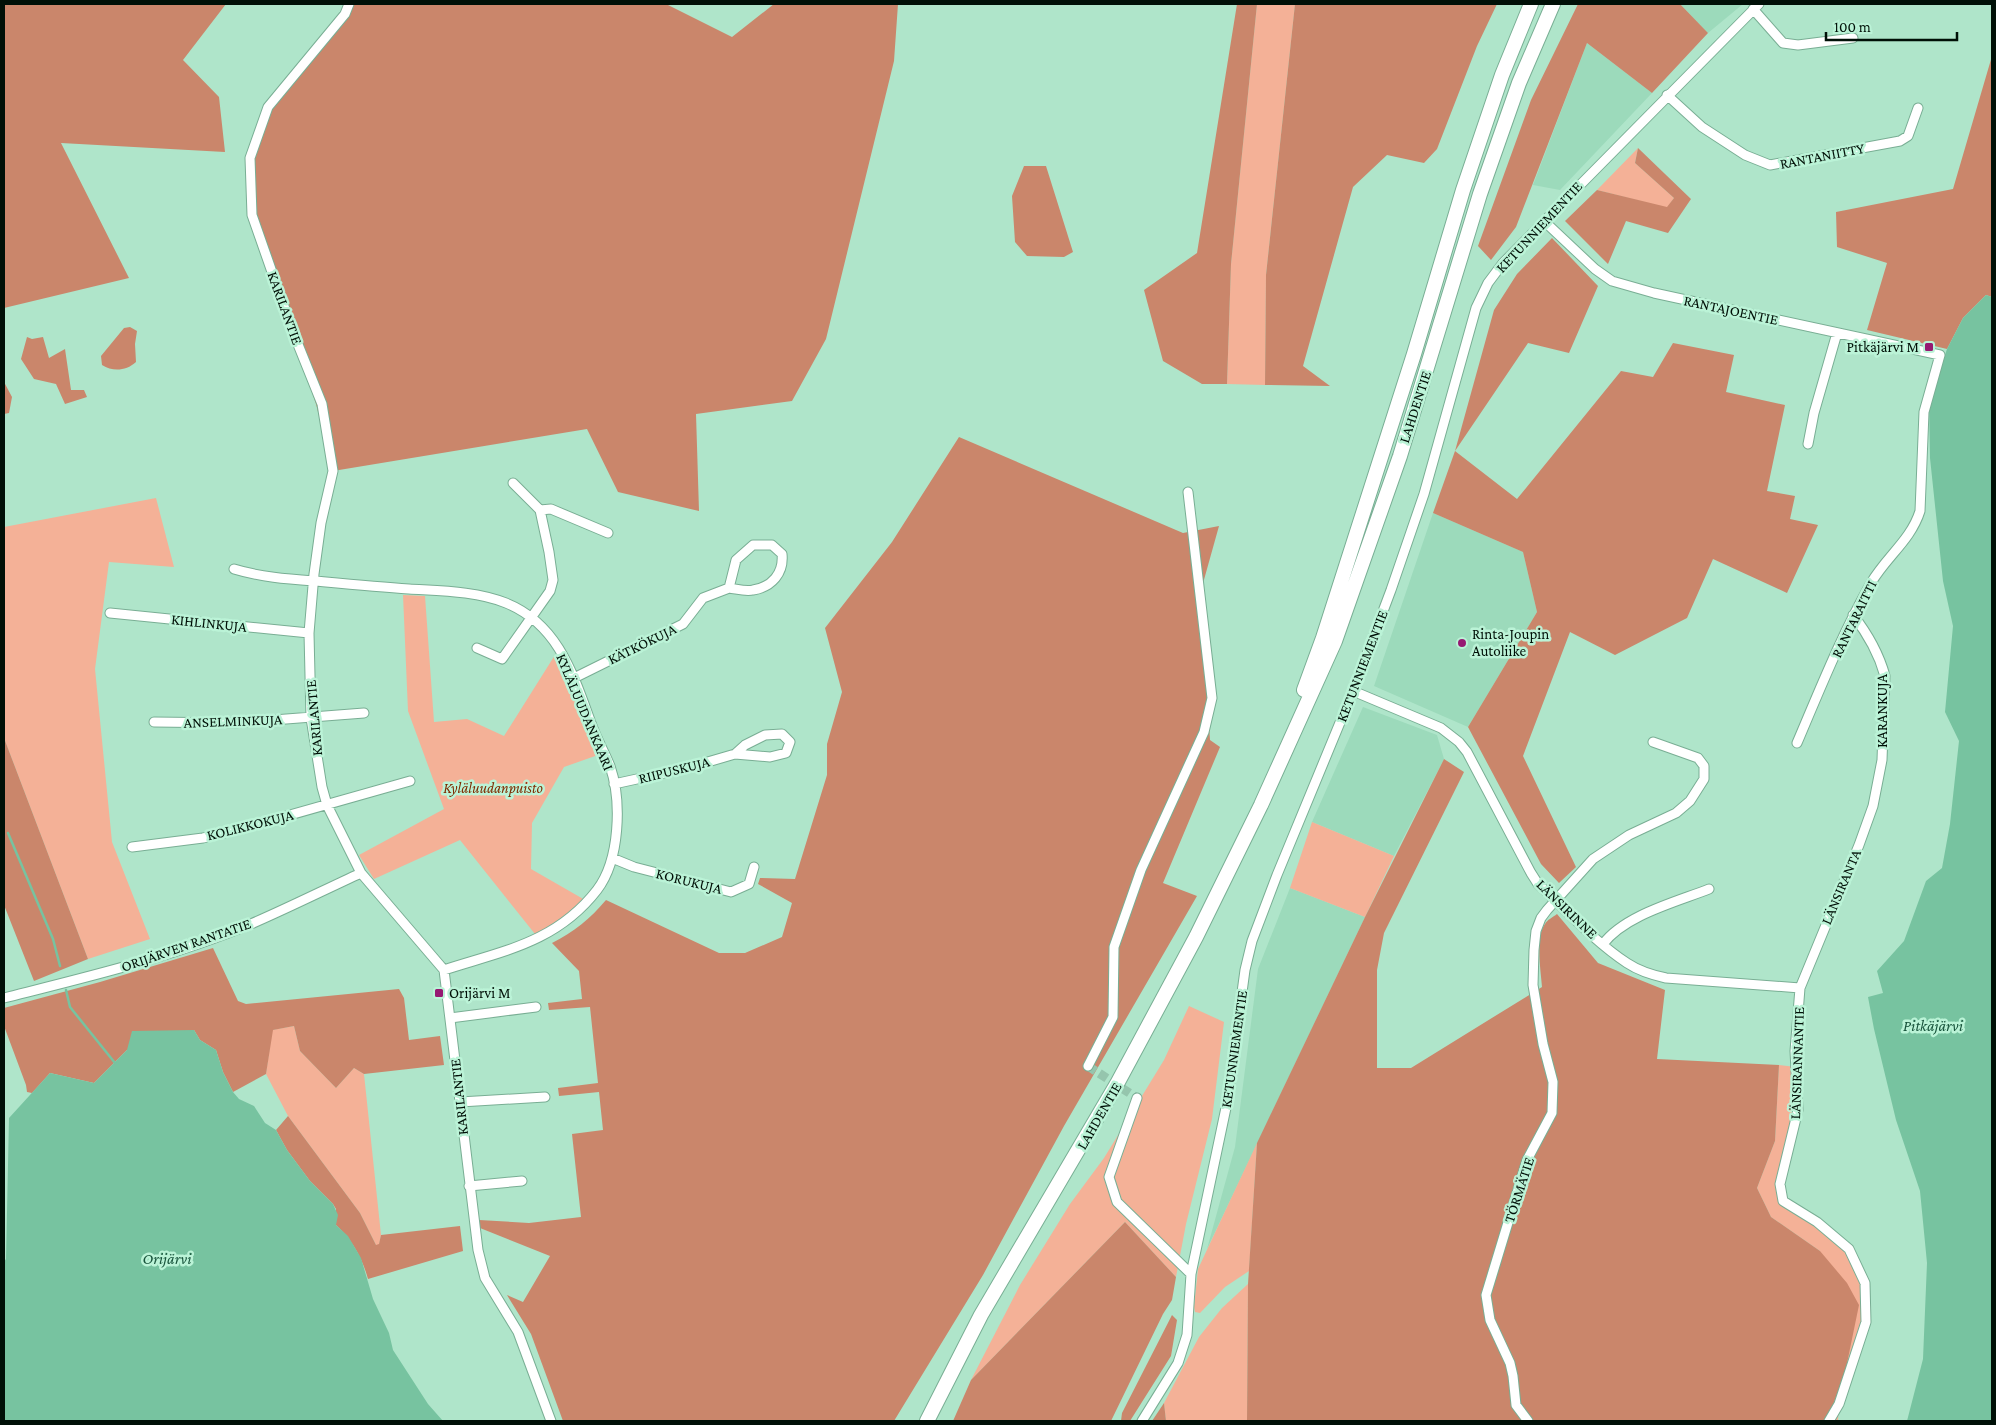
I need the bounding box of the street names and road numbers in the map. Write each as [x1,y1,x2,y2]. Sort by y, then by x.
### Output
street label: RANTANIITTY [1778,140,1866,172]
street label: KETUNNIEMENTIE [1493,178,1585,276]
street label: KARILANTIE [264,269,306,347]
street label: RANTAJOENTIE [1682,292,1780,329]
street label: LAHDENTIE [1396,369,1434,445]
street label: RANTARAITTI [1828,578,1880,660]
street label: KETUNNIEMENTIE [1333,608,1391,724]
street label: KIHLINKUJA [170,611,248,636]
street label: KÄTKÖKUJA [605,620,680,668]
street label: KYLÄLUUDANKAARI [553,651,617,773]
street label: KARANKUJA [1874,673,1891,748]
street label: KARILANTIE [303,679,325,757]
street label: ANSELMINKUJA [183,711,283,732]
street label: RIIPUSKUJA [637,753,712,788]
street label: KOLIKKOKUJA [205,806,296,844]
street label: LÄNSIRANTA [1818,847,1864,927]
street label: KORUKUJA [654,865,724,898]
street label: LÄNSIRINNE [1533,876,1601,942]
street label: ORIJÄRVEN RANTATIE [119,915,253,976]
street label: KETUNNIEMENTIE [1218,989,1250,1109]
street label: LÄNSIRANNANTIE [1787,1006,1807,1120]
street label: KARILANTIE [447,1058,471,1136]
street label: LAHDENTIE [1073,1080,1125,1152]
street label: TÖRMÄTIE [1501,1155,1537,1225]

